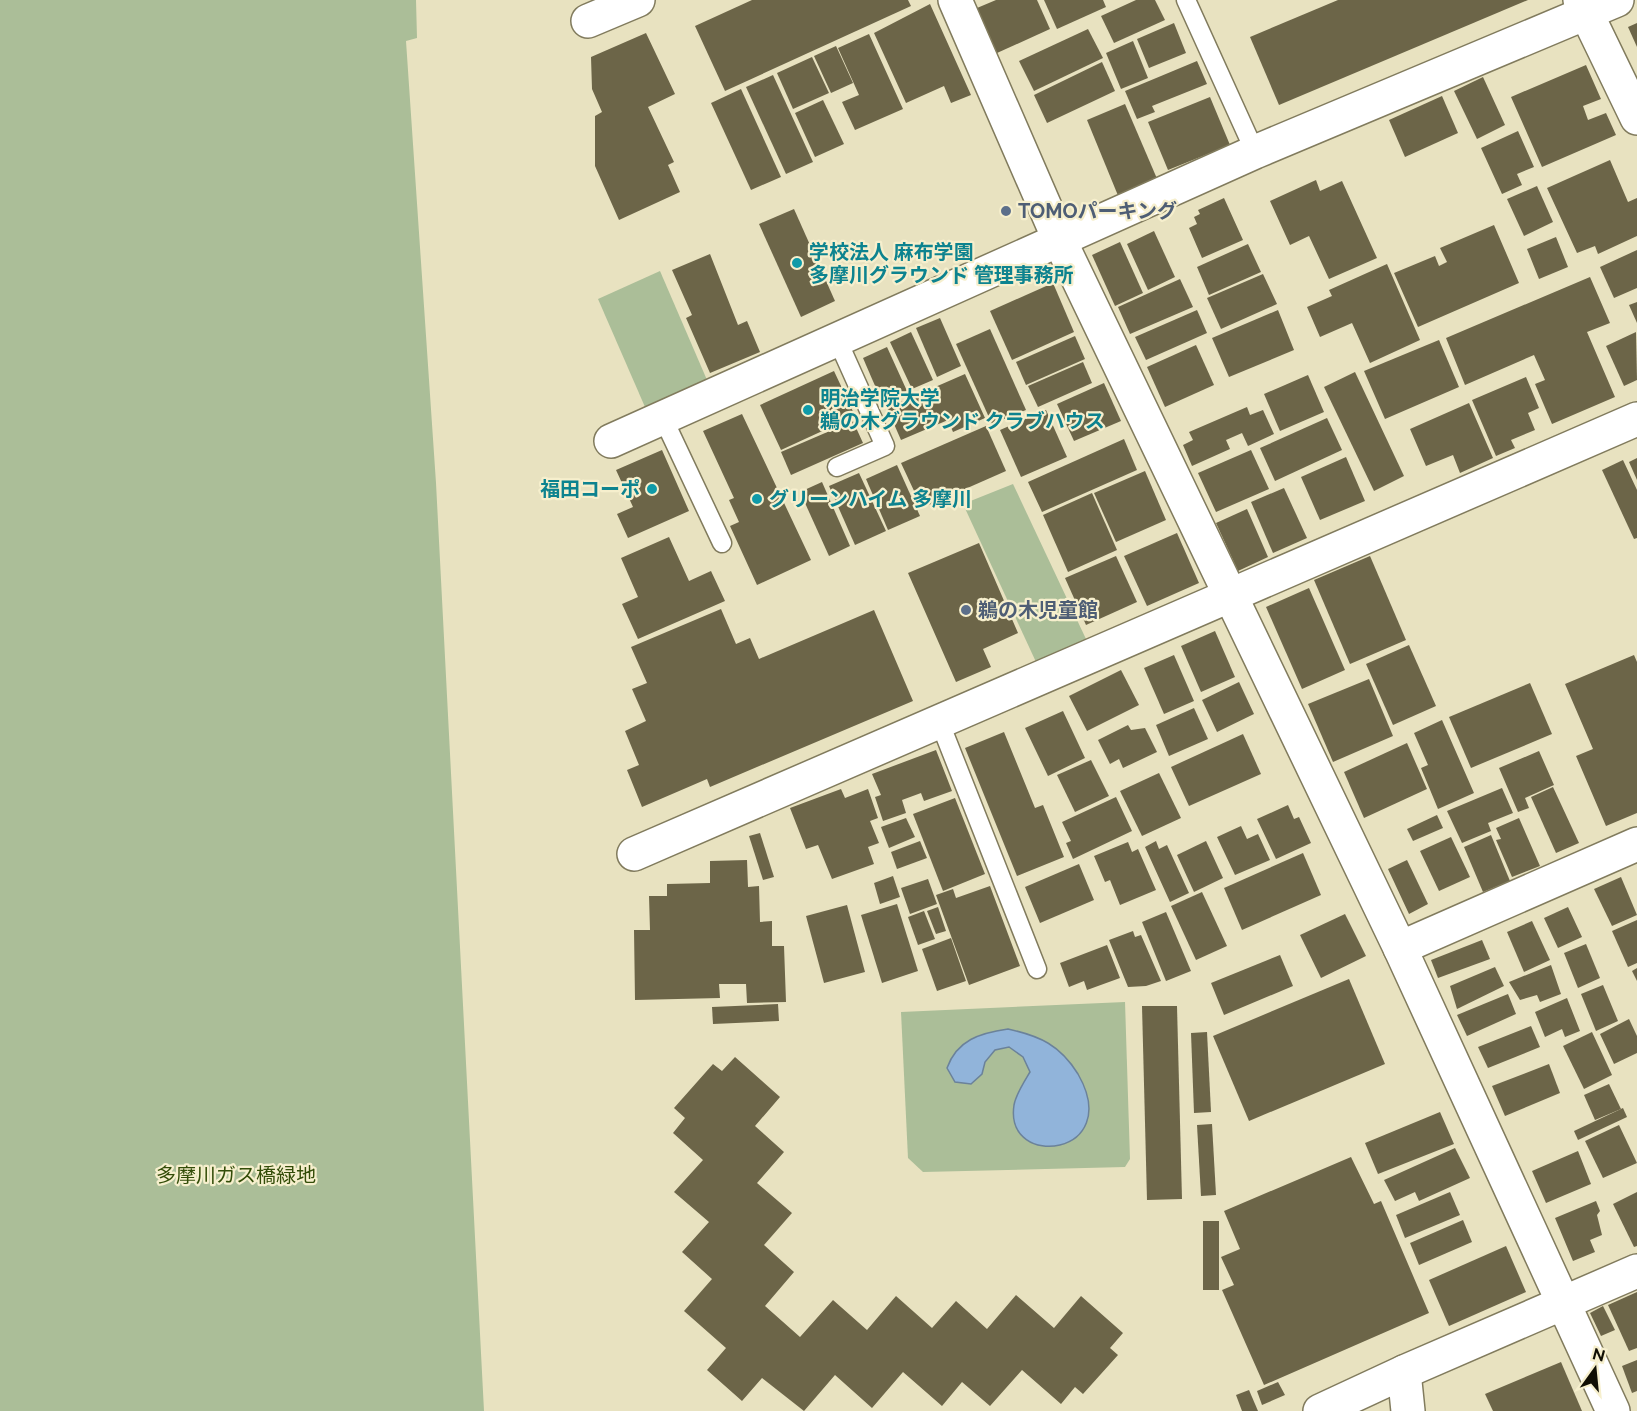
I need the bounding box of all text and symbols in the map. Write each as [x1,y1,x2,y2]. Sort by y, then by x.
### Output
place label: TOMOパーキング [1018,199,1177,223]
marker: TOMOパーキング [999,204,1013,218]
place label: 学校法人 麻布学園 多摩川グラウンド 管理事務所 [809,240,1074,287]
marker: 学校法人 麻布学園 多摩川グラウンド 管理事務所 [790,256,804,270]
place label: 明治学院大学 鵜の木グラウンド クラブハウス [820,386,1105,433]
marker: 明治学院大学 鵜の木グラウンド クラブハウス [801,403,815,417]
place label: 福田コーポ [540,477,640,501]
marker: 福田コーポ [645,482,659,496]
place label: グリーンハイム 多摩川 [769,487,972,511]
marker: グリーンハイム 多摩川 [750,492,764,506]
place label: 鵜の木児童館 [978,598,1098,622]
marker: 鵜の木児童館 [959,603,973,617]
park label: 多摩川ガス橋緑地 [156,1163,316,1187]
north arrow [1565,1339,1625,1399]
text: N [1590,1344,1607,1366]

